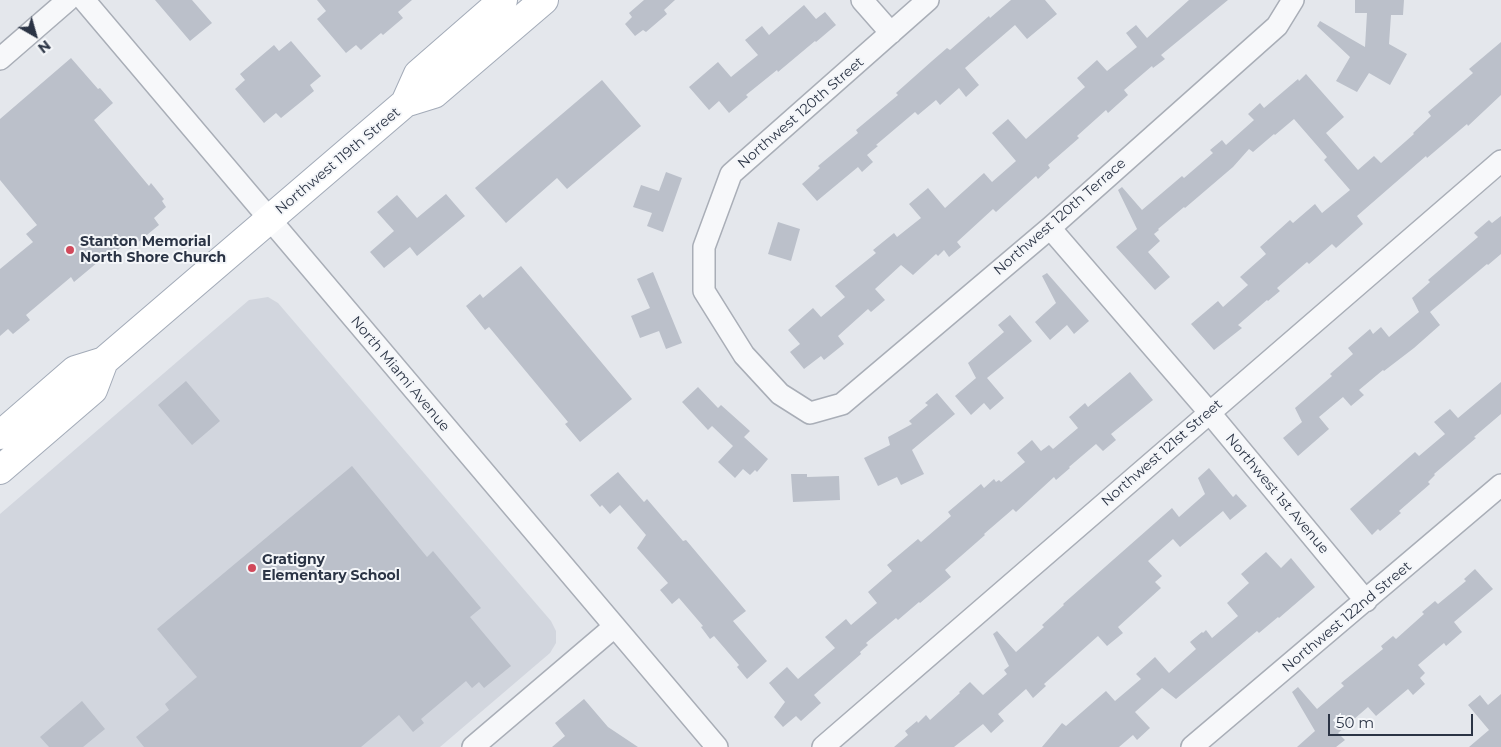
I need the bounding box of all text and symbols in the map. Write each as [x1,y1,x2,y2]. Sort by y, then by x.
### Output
north arrow [10,10,60,60]
text: N [34,36,54,57]
street label: Northwest 120th Street [735,54,867,172]
street label: Northwest 119th Street [272,104,404,218]
street label: Northwest 120th Terrace [990,155,1130,279]
place label: Stanton Memorial North Shore Church [80,234,226,266]
marker: Stanton Memorial North Shore Church [64,244,76,256]
street label: North Miami Avenue [347,313,453,435]
street label: Northwest 121st Street [1098,396,1226,510]
street label: Northwest 1st Avenue [1222,430,1332,558]
place label: Gratigny Elementary School [262,552,400,584]
street label: Northwest 122nd Street [1279,558,1415,676]
marker: Gratigny Elementary School [246,562,258,574]
scale bar [1331,704,1476,736]
text: 50 m [1336,713,1374,732]

